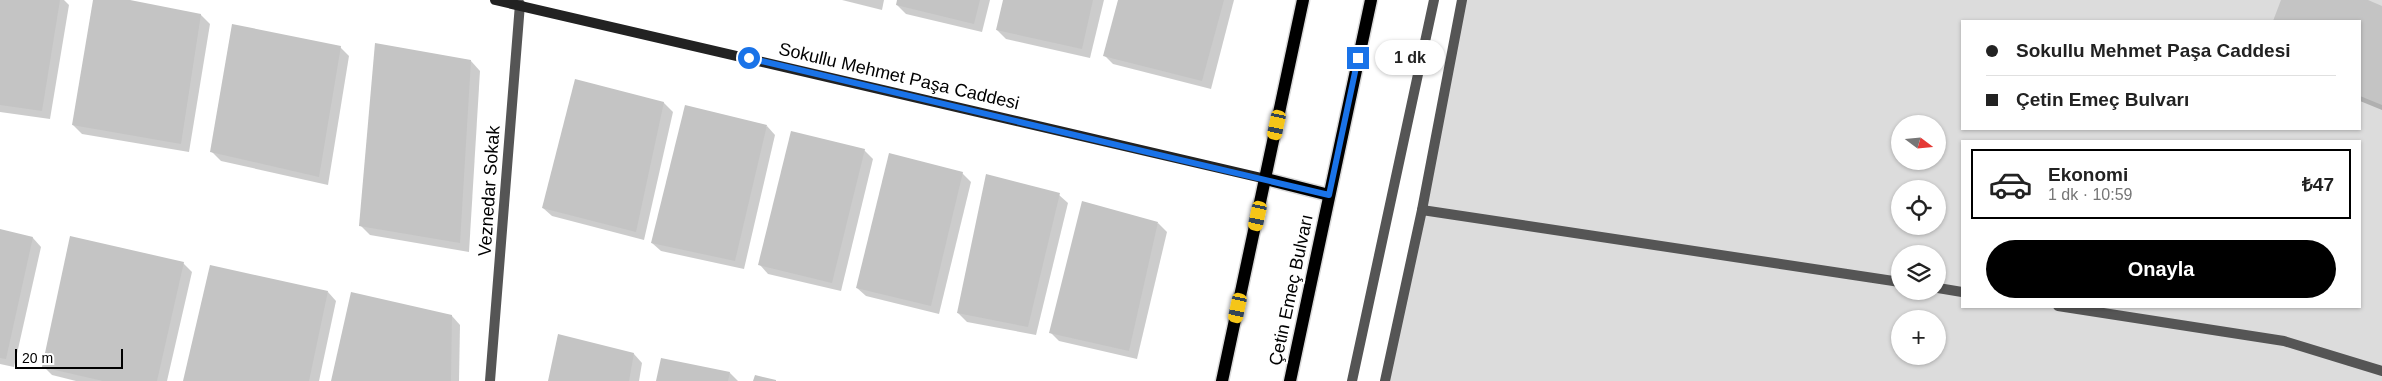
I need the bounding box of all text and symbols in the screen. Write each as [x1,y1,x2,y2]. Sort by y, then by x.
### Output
street label: Sokullu Mehmet Paşa Caddesi [777,39,1021,113]
callout: 1 dk [1376,40,1446,76]
text: Sokullu Mehmet Paşa Caddesi [2016,40,2291,61]
route start [738,47,760,69]
route end [1347,47,1369,69]
text: 1 dk [1394,49,1426,66]
text: Çetin Emeç Bulvarı [2016,89,2189,110]
car [1266,109,1287,141]
north arrow [1891,115,1946,170]
map controls [1891,115,1946,365]
street label: Veznedar Sokak [474,124,504,257]
icon: car [1988,162,2033,207]
text: Ekonomi [2048,164,2128,185]
text: ₺47 [2302,174,2334,195]
button: locate [1891,180,1946,235]
text: 1 dk · 10:59 [2048,186,2133,203]
car [1247,200,1268,232]
street label: Çetin Emeç Bulvarı [1265,213,1317,367]
button: Onayla [1986,240,2336,298]
button: layers [1891,245,1946,300]
car [1227,292,1248,324]
button: + [1891,310,1946,365]
scale bar [15,346,122,369]
text: 20 m [22,350,53,366]

